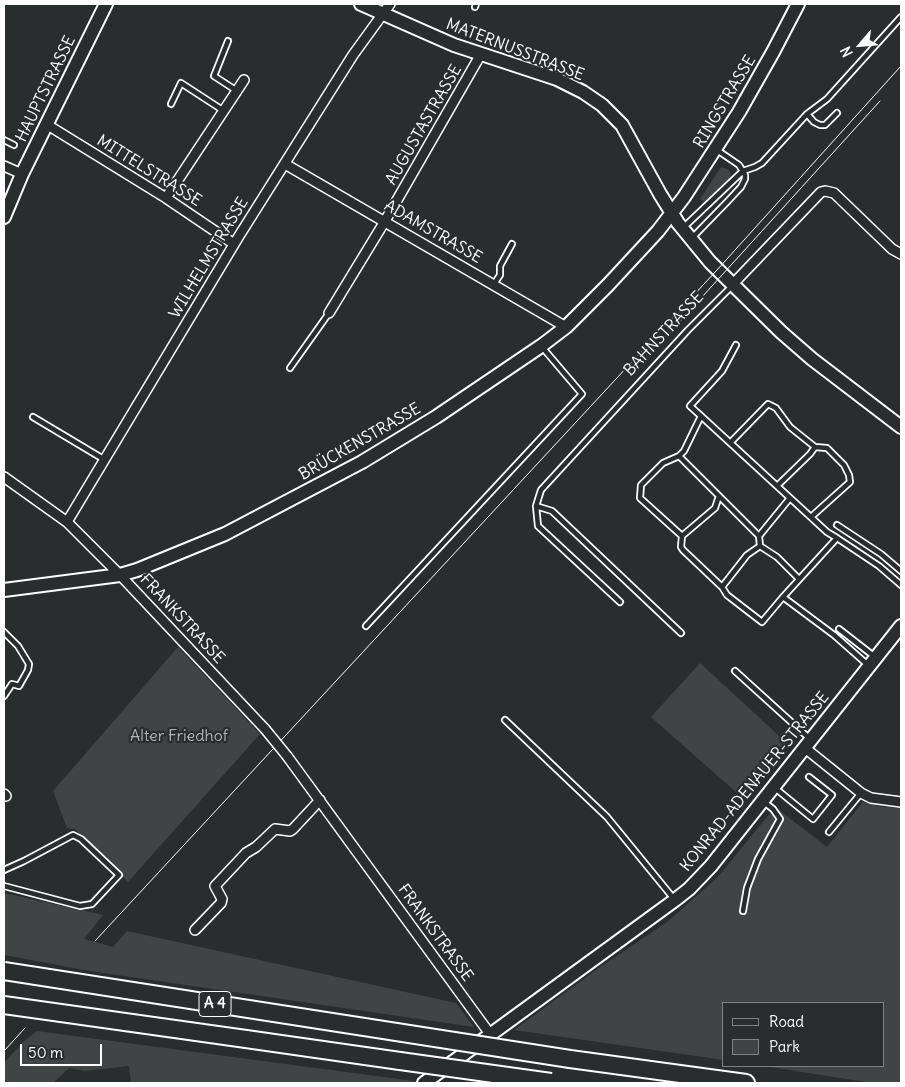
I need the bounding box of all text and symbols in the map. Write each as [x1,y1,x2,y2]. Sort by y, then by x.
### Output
street label: MATERNUSSTRASSE [443,15,587,85]
north arrow [835,20,885,70]
street label: HAUPTSTRASSE [12,33,80,145]
text: N [836,43,857,60]
street label: RINGSTRASSE [690,52,760,152]
street label: AUGUSTASTRASSE [382,62,466,188]
street label: MITTELSTRASSE [93,131,205,211]
street label: WILHELMSTRASSE [165,194,253,322]
street label: ADAMSTRASSE [381,196,485,268]
street label: BAHNSTRASSE [620,288,708,380]
street label: BRÜCKENSTRASSE [296,399,424,485]
street label: FRANKSTRASSE [136,570,228,668]
street label: KONRAD-ADENAUER-STRASSE [677,688,833,876]
park label: Alter Friedhof [130,726,228,746]
street label: FRANKSTRASSE [393,881,477,985]
road number: A 4 [199,992,231,1016]
legend [722,1002,885,1067]
text: Road [769,1012,804,1031]
scale bar [22,1034,105,1066]
text: Park [769,1037,800,1056]
text: 50 m [28,1043,63,1062]

